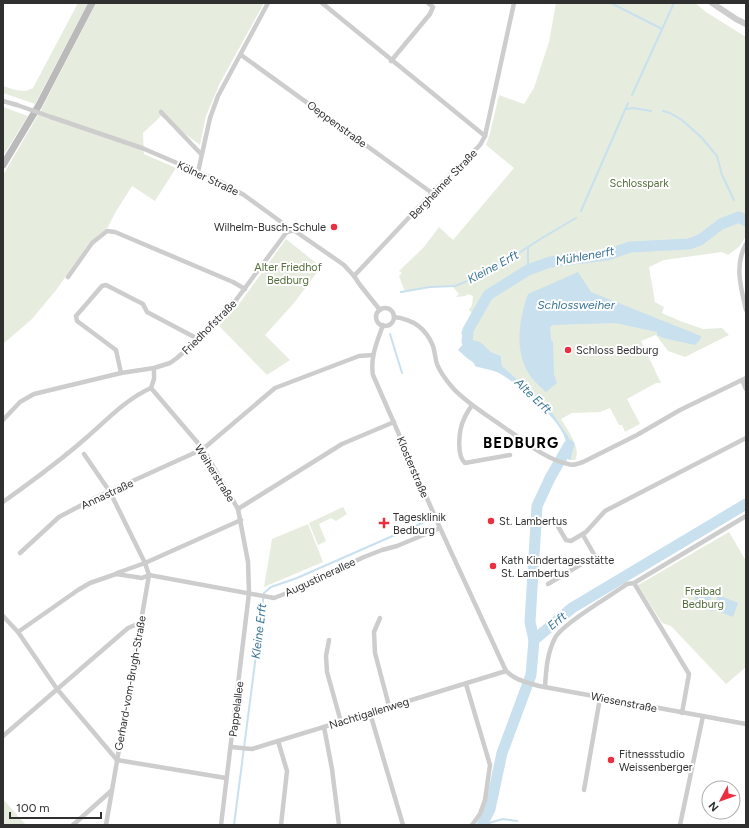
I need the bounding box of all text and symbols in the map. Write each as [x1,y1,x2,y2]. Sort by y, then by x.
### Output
street label: Oeppenstraße [304,98,369,150]
street label: Bergheimer Straße [407,147,480,222]
street label: Kölner Straße [175,159,241,198]
park label: Schlosspark [609,177,669,190]
place label: Wilhelm-Busch-Schule [214,221,326,234]
marker: Wilhelm-Busch-Schule [329,222,339,232]
water label: Mühlenerft [555,244,616,268]
water label: Kleine Erft [465,248,521,286]
park label: Alter Friedhof Bedburg [254,261,323,287]
street label: Friedhofstraße [179,297,239,357]
water label: Schlossweiher [537,298,616,312]
place label: Schloss Bedburg [576,344,659,357]
marker: Schloss Bedburg [563,345,573,355]
water label: Alte Erft [511,375,554,417]
district label: BEDBURG [483,434,559,452]
street label: Klosterstraße [394,435,431,500]
street label: Weiherstraße [192,442,237,504]
street label: Annastraße [79,477,135,512]
place label: Tagesklinik Bedburg [393,511,447,537]
place label: St. Lambertus [499,515,567,528]
marker: St. Lambertus [486,516,496,526]
marker: Tagesklinik Bedburg [378,517,390,529]
place label: Kath Kindertagesstätte St. Lambertus [501,554,614,580]
street label: Augustinerallee [283,555,358,599]
marker: Kath Kindertagesstätte St. Lambertus [488,561,498,571]
park label: Freibad Bedburg [682,585,724,611]
water label: Kleine Erft [249,602,269,660]
water label: Erft [545,609,570,633]
street label: Gerhard-vom-Brugh-Straße [112,615,149,752]
street label: Pappelallee [227,681,246,738]
street label: Wiesenstraße [590,690,658,715]
street label: Nachtigallenweg [328,695,411,732]
place label: Fitnessstudio Weissenberger [619,748,693,774]
marker: Fitnessstudio Weissenberger [606,755,616,765]
north arrow [701,780,741,820]
scale bar [10,794,101,820]
text: N [706,799,722,814]
text: 100 m [16,801,50,815]

